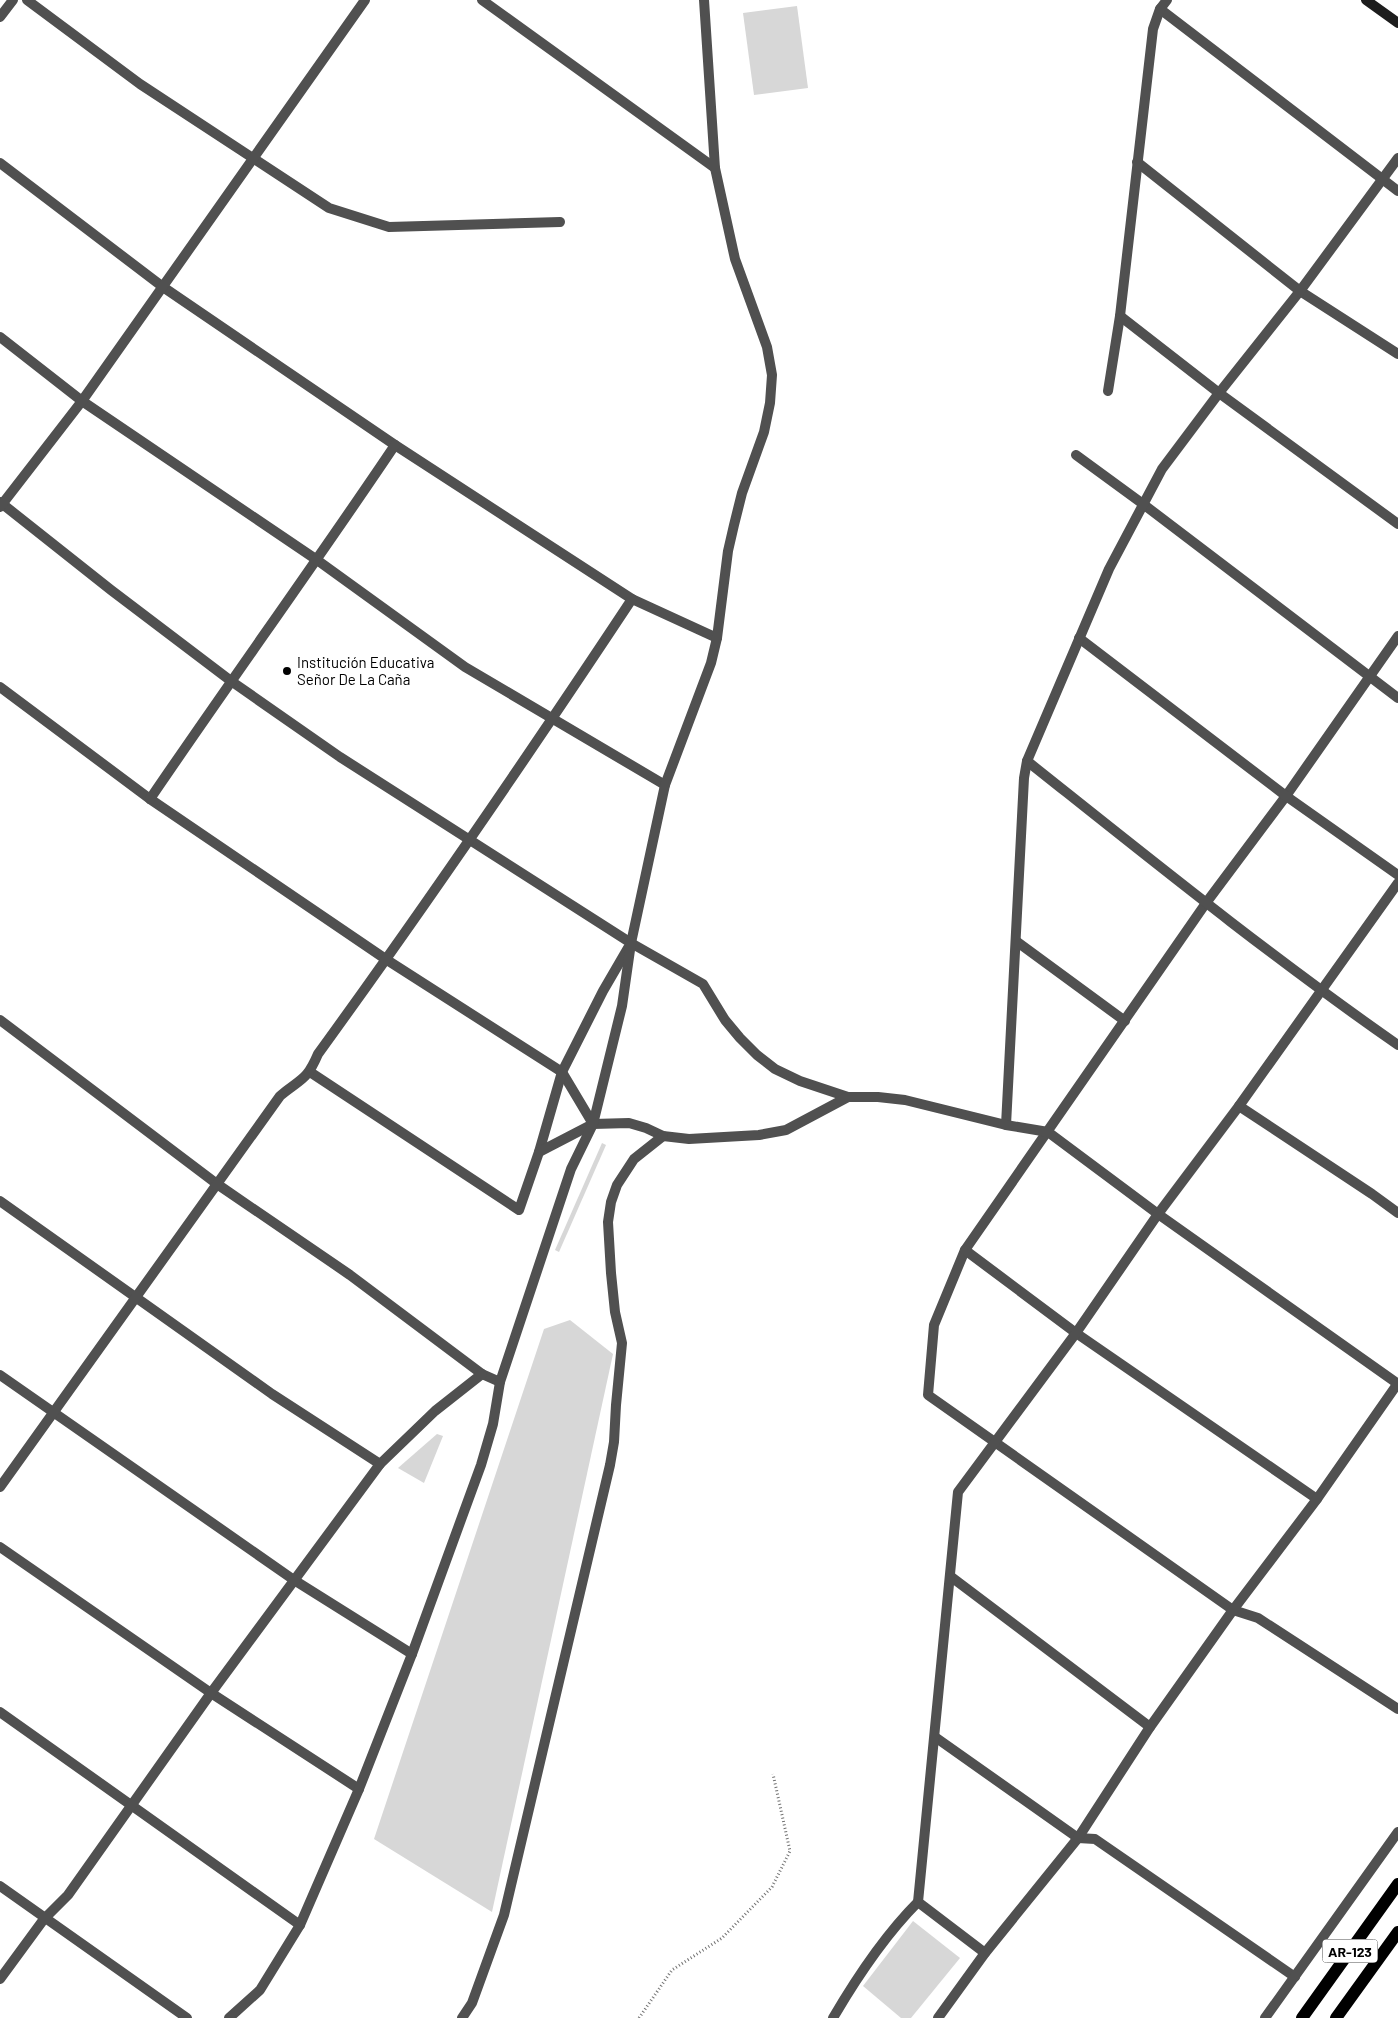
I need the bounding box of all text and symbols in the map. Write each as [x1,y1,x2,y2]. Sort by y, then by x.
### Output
place label: Institución Educativa Señor De La Caña [297,653,434,688]
marker: Institución Educativa Señor De La Caña [281,665,293,677]
road number: AR-123 [1322,1940,1378,1962]

